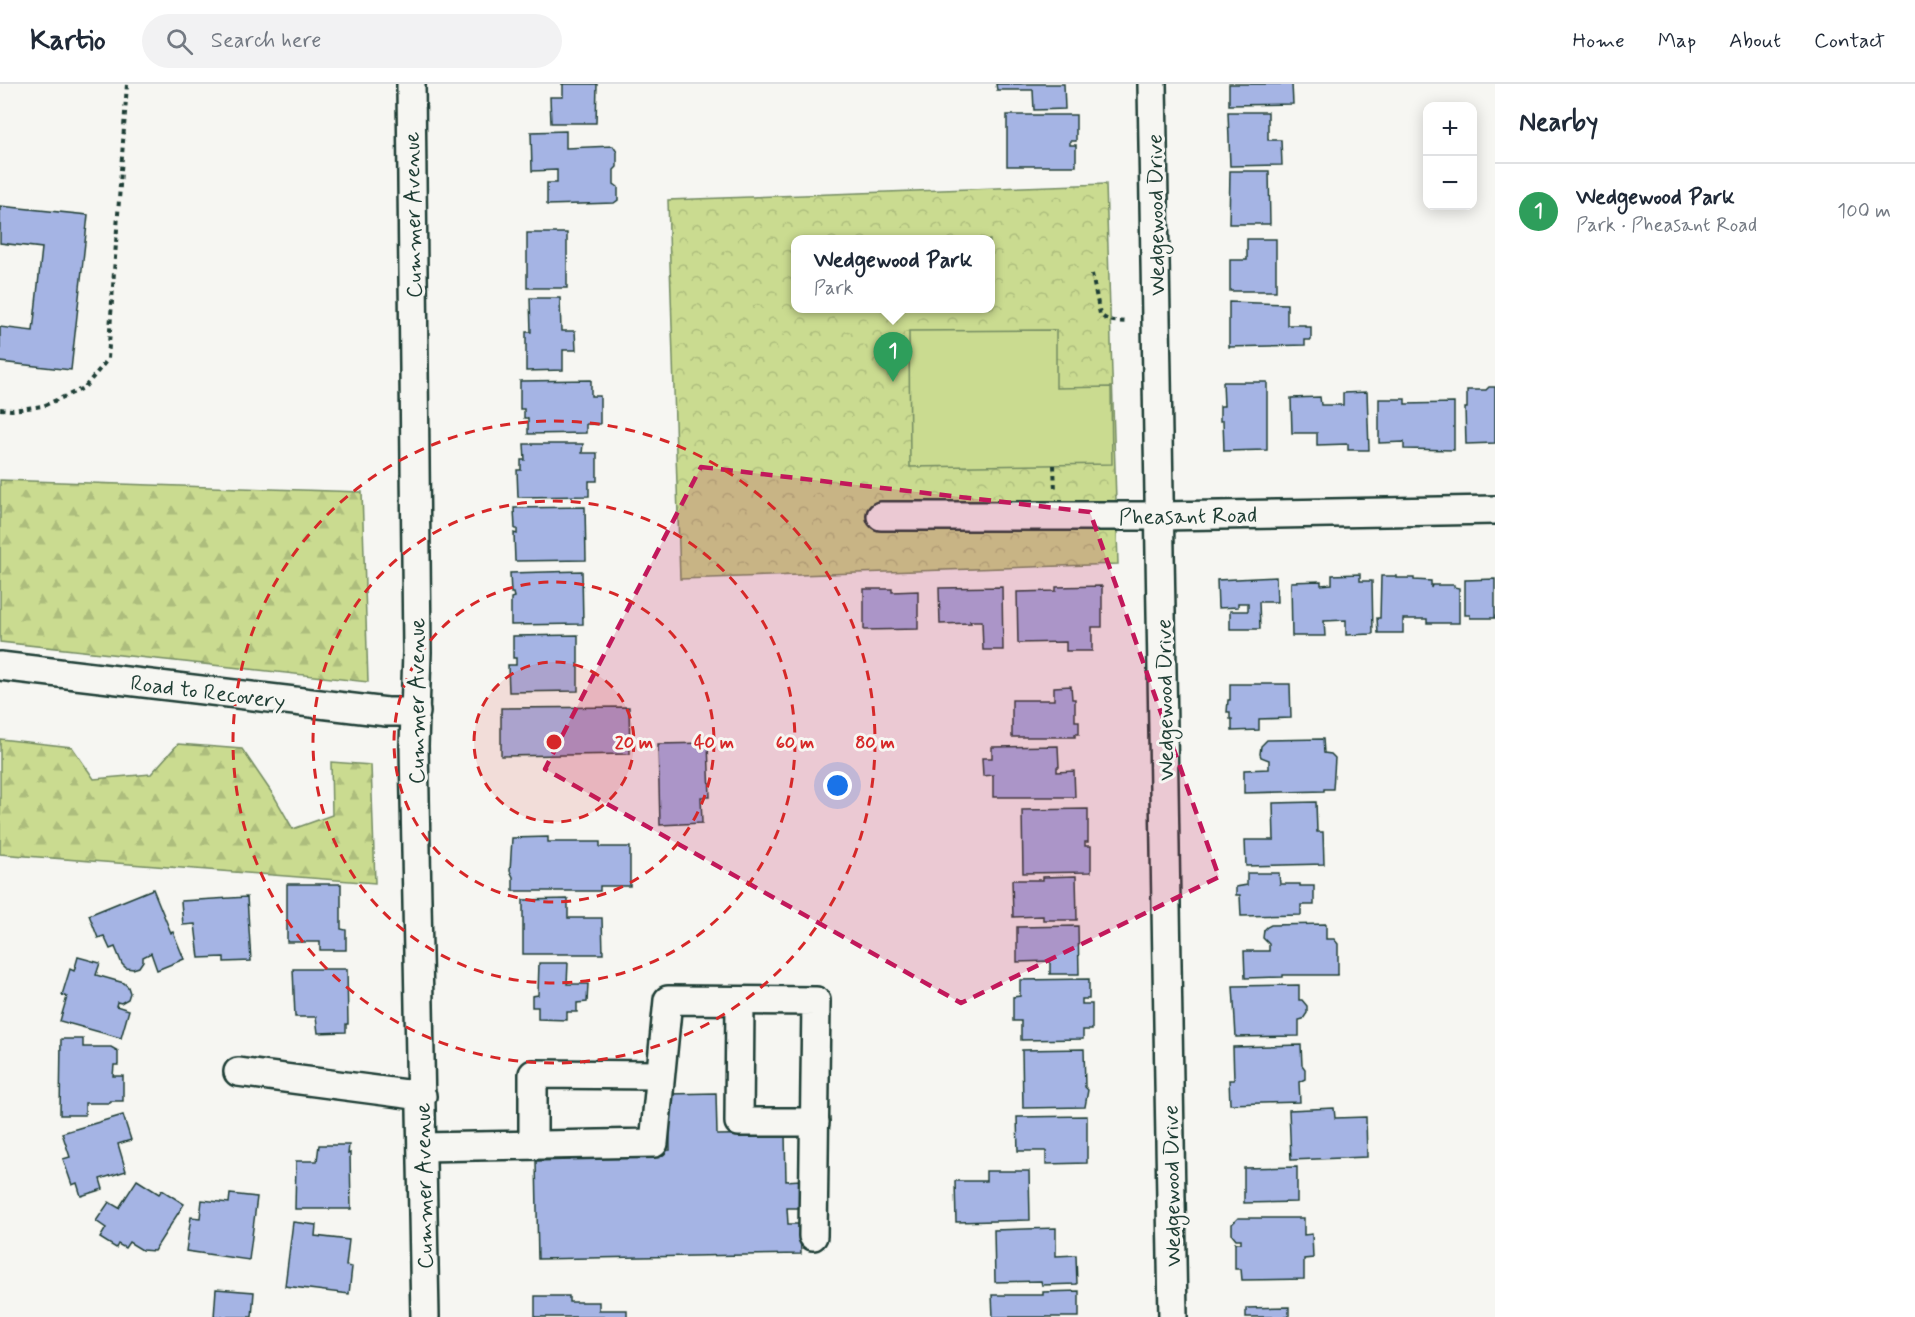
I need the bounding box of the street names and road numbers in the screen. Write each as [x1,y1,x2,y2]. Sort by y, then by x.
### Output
street label: Cummer Avenue [399,132,429,298]
street label: Wedgewood Drive [1142,134,1175,296]
street label: Pheasant Road [1119,502,1258,532]
street label: Cummer Avenue [404,618,432,784]
street label: Wedgewood Drive [1151,619,1184,781]
street label: Road to Recovery [129,670,287,716]
street label: Cummer Avenue [410,1103,440,1269]
street label: Wedgewood Drive [1158,1105,1191,1267]

